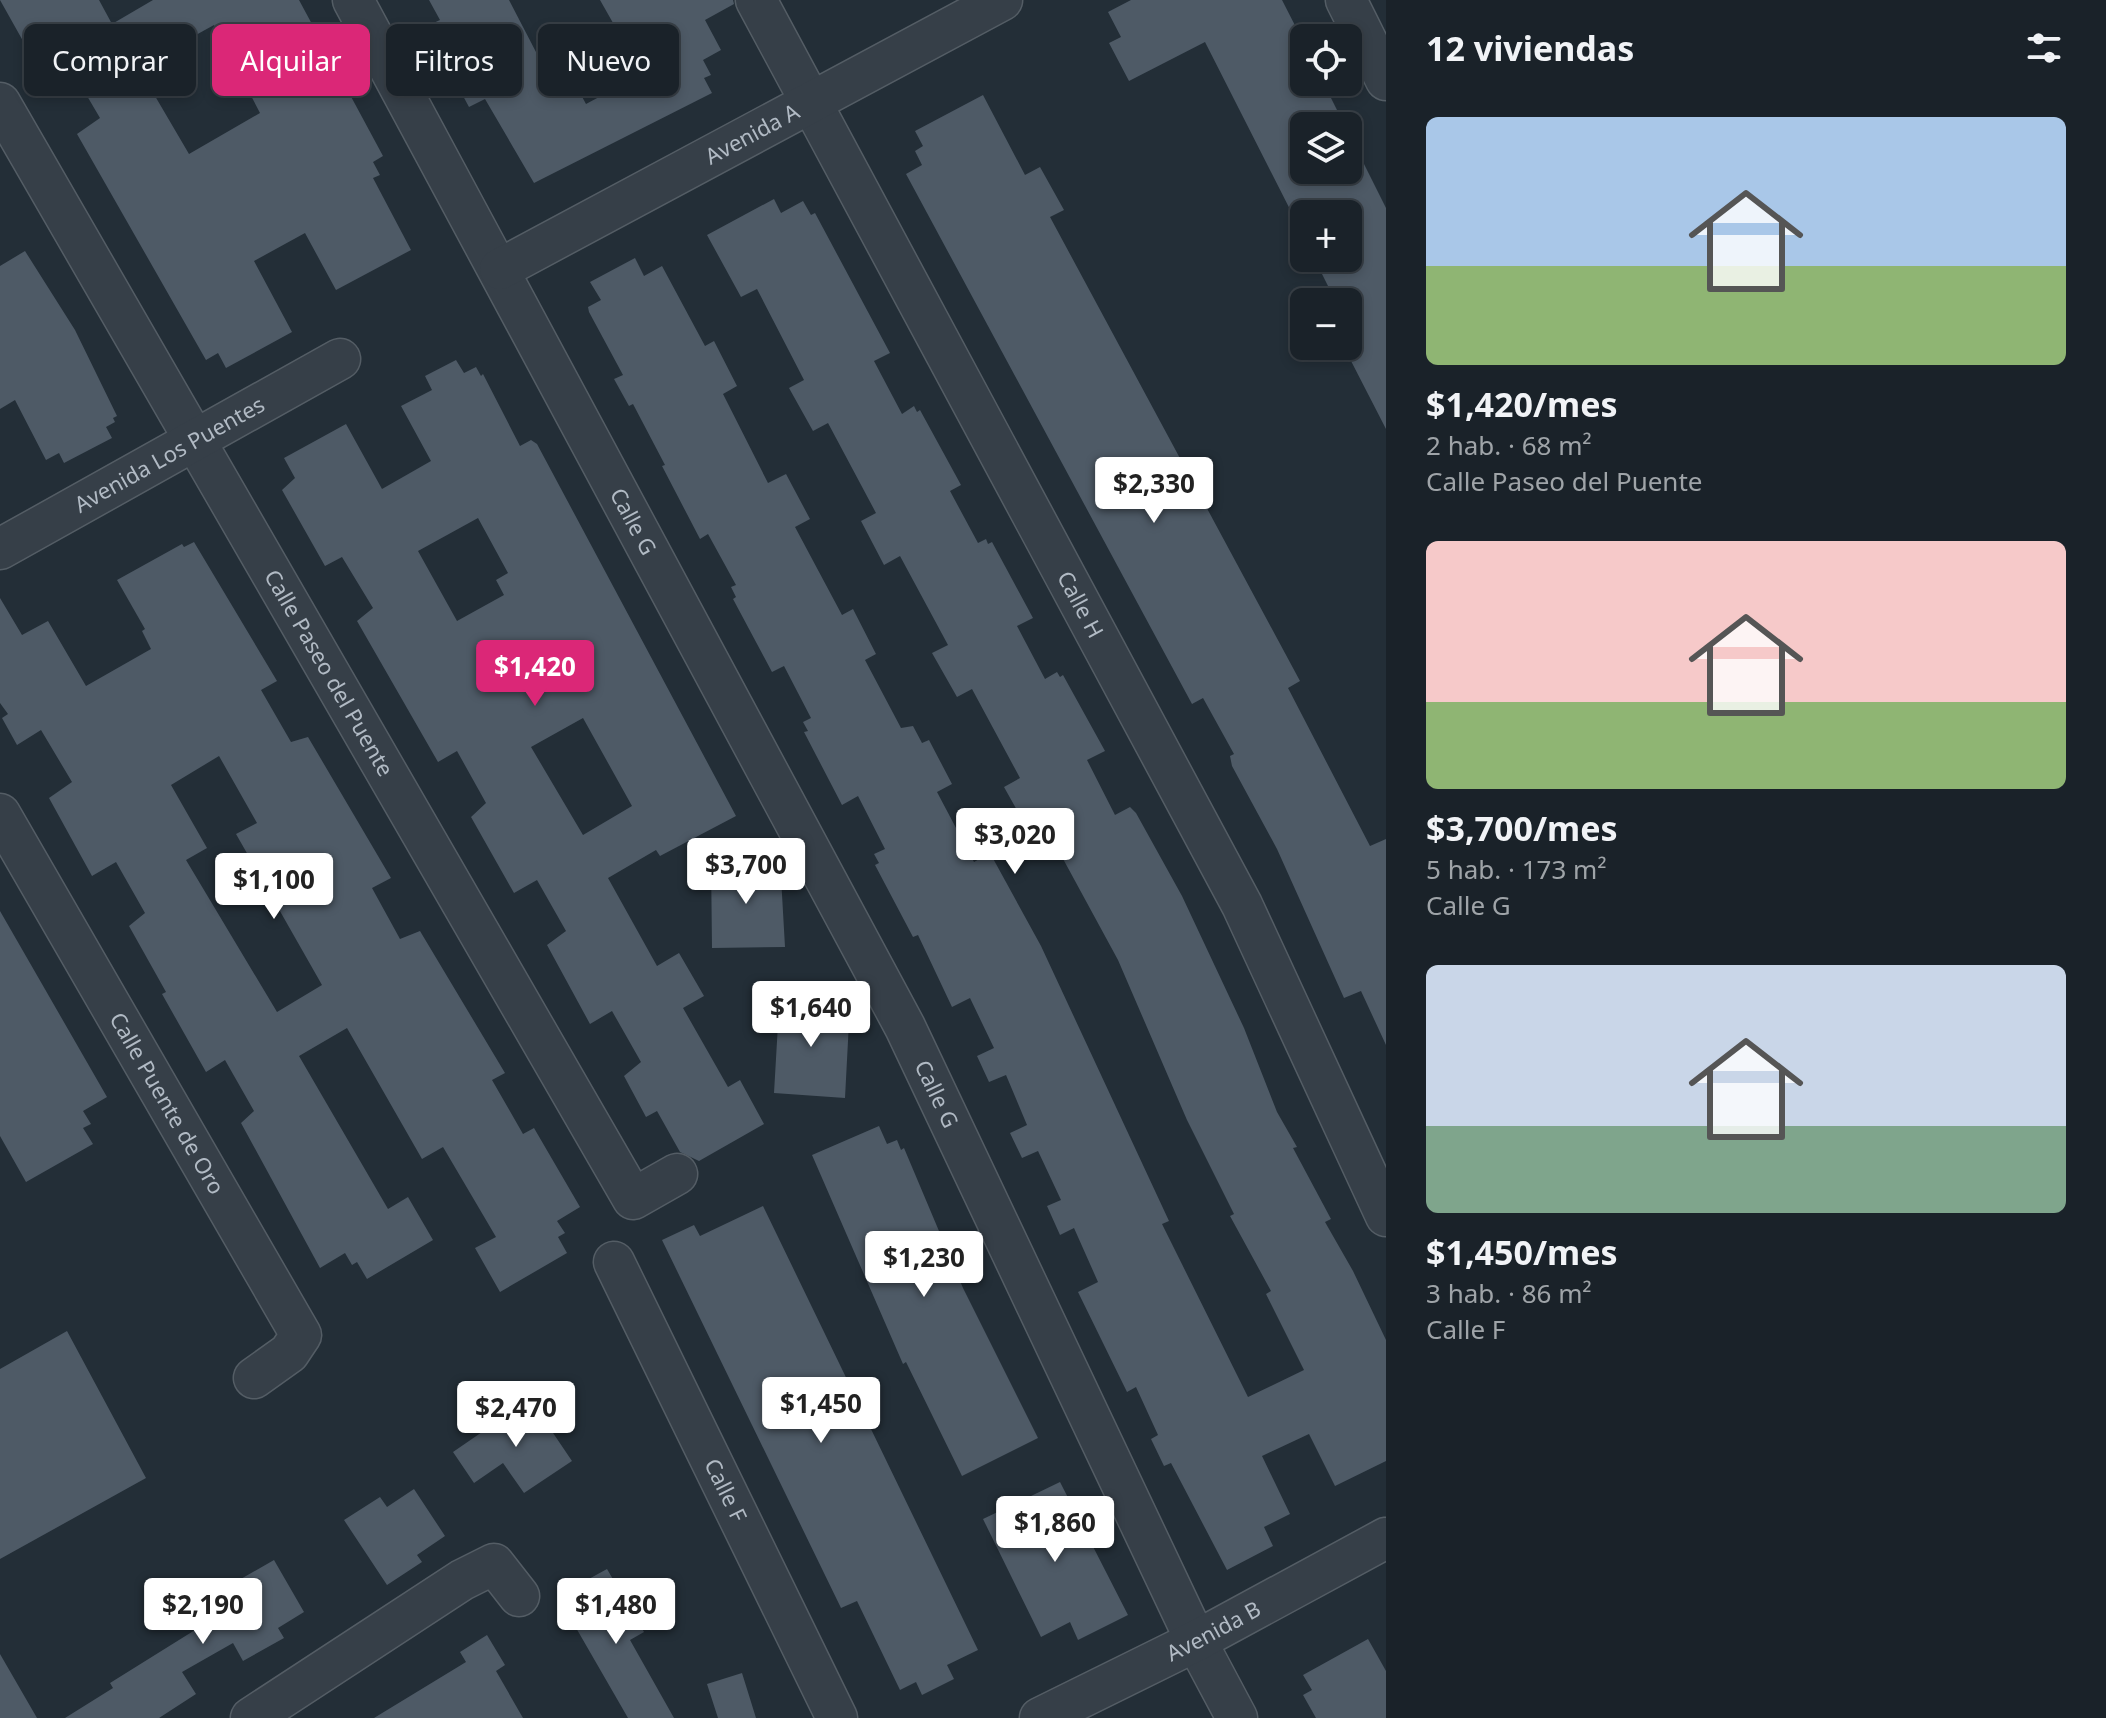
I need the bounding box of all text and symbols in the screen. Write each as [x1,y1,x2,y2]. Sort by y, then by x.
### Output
chip: Comprar [24,24,196,96]
chip: Alquilar [212,24,370,96]
chip: Filtros [386,24,522,96]
chip: Nuevo [538,24,679,96]
map controls [1290,24,1362,360]
button: locate [1290,24,1362,96]
text: 12 viviendas [1426,25,1634,71]
icon: filters [2022,26,2066,70]
street label: Avenida A [699,95,805,170]
button: layers [1290,112,1362,184]
icon: home [1674,169,1818,313]
button: + [1290,200,1362,272]
button: − [1290,288,1362,360]
text: $1,420/mes [1426,381,1618,427]
street label: Avenida Los Puentes [68,388,269,519]
text: 2 hab. · 68 m² [1426,427,1592,463]
pin: $2,330 [1089,457,1219,525]
text: Calle Paseo del Puente [1426,463,1702,499]
text: $2,330 [1113,465,1195,501]
street label: Calle G [604,482,664,560]
street label: Calle Paseo del Puente [258,563,401,781]
street label: Calle H [1051,565,1112,643]
icon: home [1674,593,1818,737]
pin: $1,420 [470,640,600,708]
text: $1,420 [494,648,576,684]
text: $3,700/mes [1426,805,1618,851]
pin: $3,020 [950,808,1080,876]
text: $3,020 [974,816,1056,852]
pin: $3,700 [681,838,811,906]
text: $3,700 [705,846,787,882]
text: 5 hab. · 173 m² [1426,851,1607,887]
pin: $1,100 [209,853,339,921]
text: $1,100 [233,861,315,897]
text: Calle G [1426,887,1511,923]
pin: $1,640 [746,981,876,1049]
text: $1,640 [770,989,852,1025]
street label: Calle Puente de Oro [104,1006,232,1199]
icon: home [1674,1017,1818,1161]
street label: Calle G [909,1055,967,1132]
text: $1,450/mes [1426,1229,1618,1275]
pin: $1,230 [859,1231,989,1299]
text: $1,230 [883,1239,965,1275]
text: 3 hab. · 86 m² [1426,1275,1592,1311]
text: Calle F [1426,1311,1505,1347]
pin: $1,450 [756,1377,886,1445]
pin: $2,470 [451,1381,581,1449]
text: $1,450 [780,1385,862,1421]
text: $2,470 [475,1389,557,1425]
street label: Calle F [698,1453,755,1527]
pin: $1,860 [990,1496,1120,1564]
text: $1,860 [1014,1504,1096,1540]
pin: $2,190 [138,1578,268,1646]
pin: $1,480 [551,1578,681,1646]
text: $2,190 [162,1586,244,1622]
text: $1,480 [575,1586,657,1622]
street label: Avenida B [1161,1593,1266,1667]

